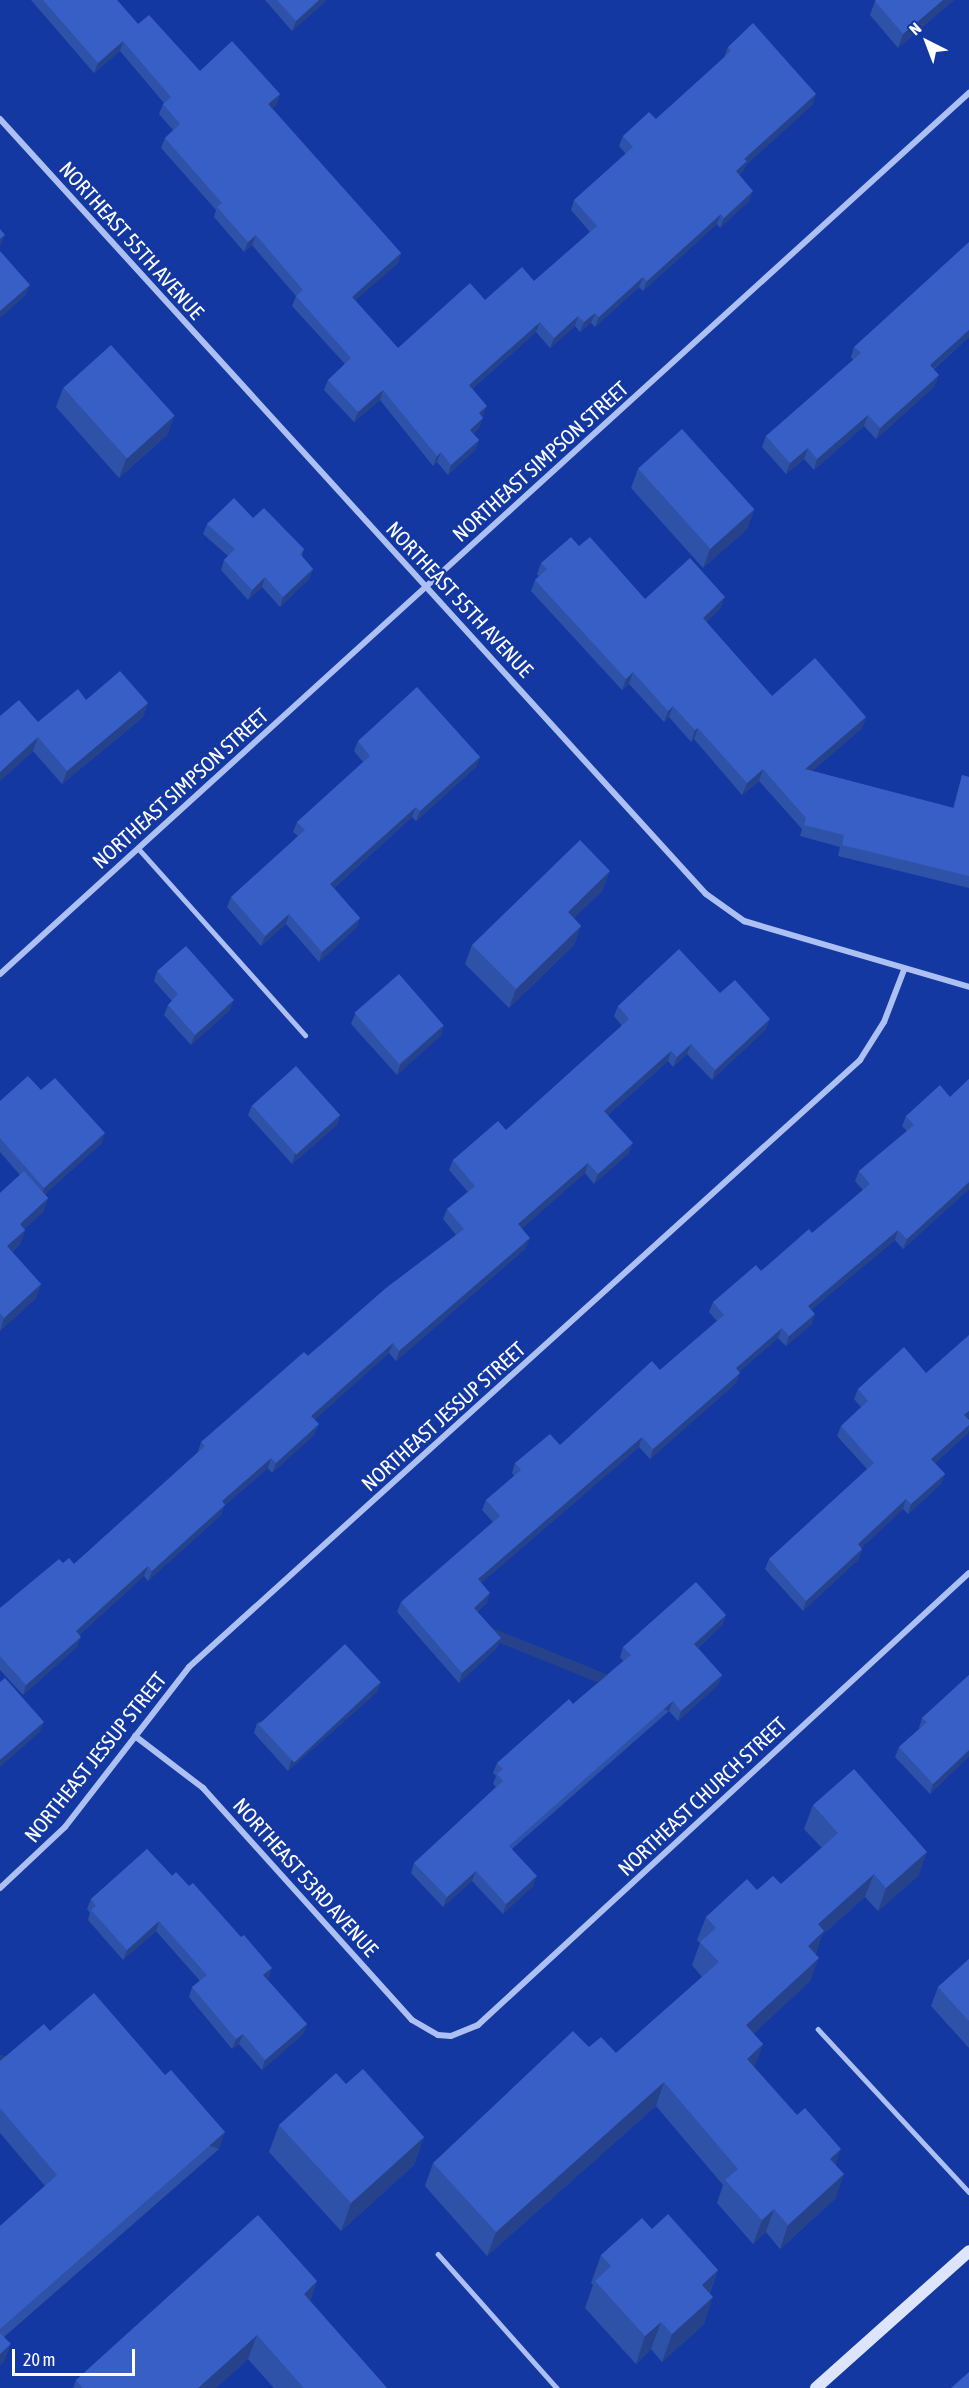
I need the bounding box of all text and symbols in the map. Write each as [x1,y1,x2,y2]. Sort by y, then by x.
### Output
north arrow [897,12,957,72]
text: N [905,19,924,38]
street label: NORTHEAST 55TH AVENUE [55,156,209,324]
street label: NORTHEAST SIMPSON STREET [447,376,633,546]
street label: NORTHEAST 55TH AVENUE [381,516,539,682]
street label: NORTHEAST SIMPSON STREET [87,703,273,873]
street label: NORTHEAST JESSUP STREET [356,1336,530,1496]
street label: NORTHEAST JESSUP STREET [19,1667,171,1847]
street label: NORTHEAST CHURCH STREET [613,1711,791,1881]
street label: NORTHEAST 53RD AVENUE [228,1793,384,1961]
scale bar [15,2337,138,2375]
text: 20 m [23,2349,55,2370]

